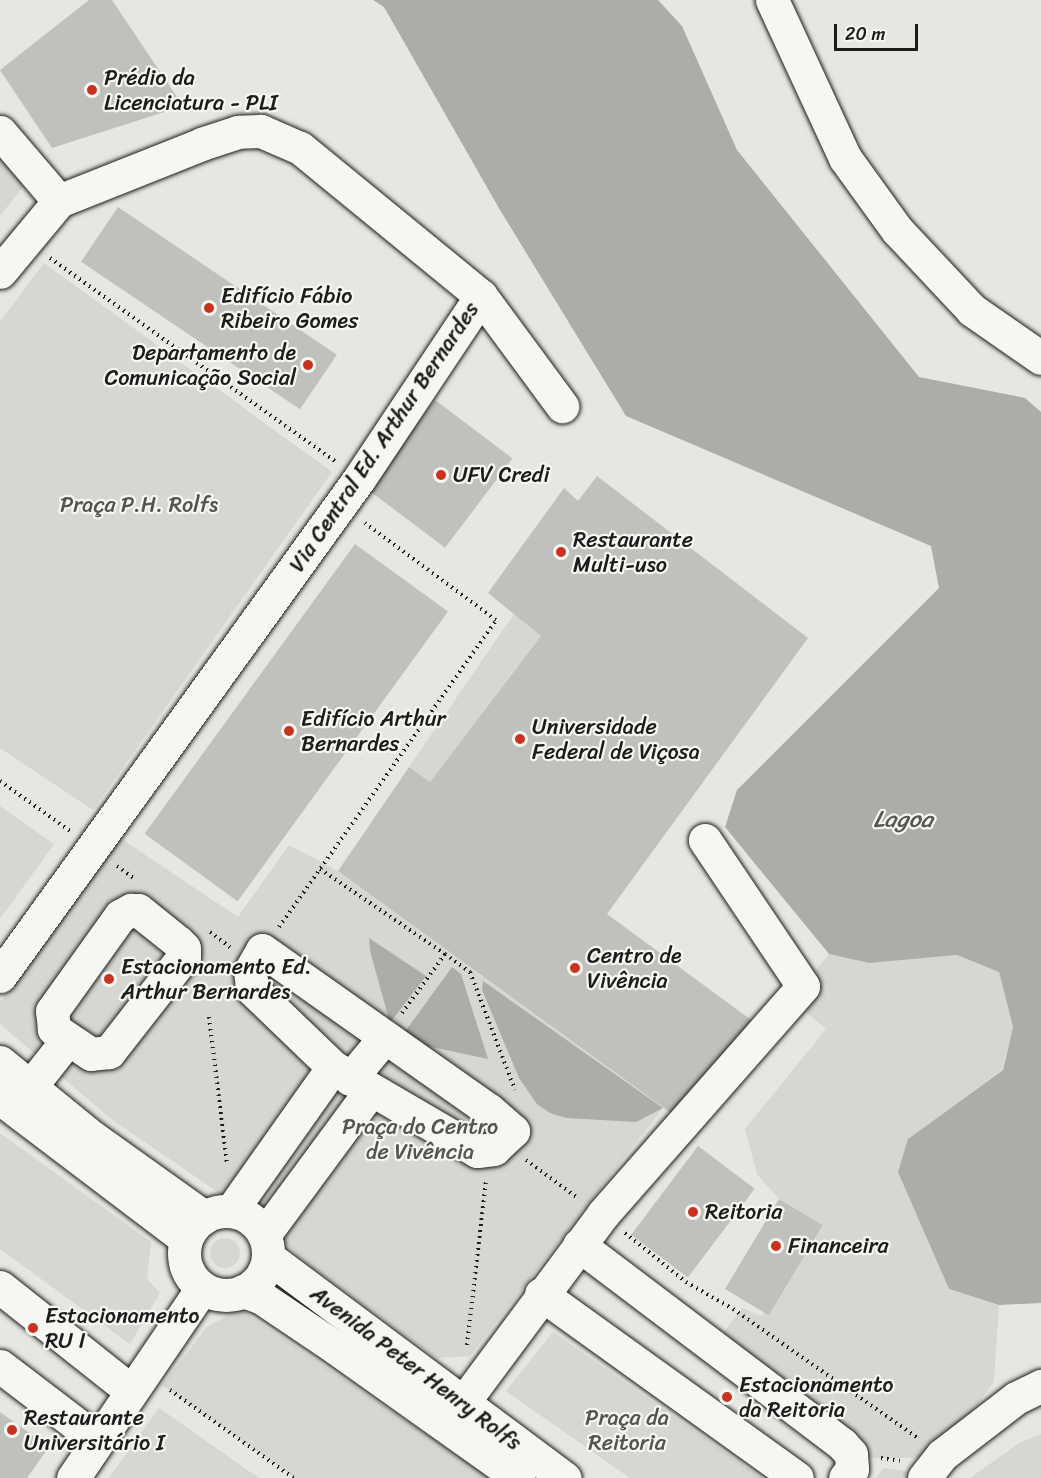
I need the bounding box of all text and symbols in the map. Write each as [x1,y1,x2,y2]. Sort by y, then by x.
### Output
scale bar [837,12,921,50]
text: 20 m [845,18,885,50]
place label: Prédio da Licenciatura - PLI [104,64,278,116]
marker: Prédio da Licenciatura - PLI [85,83,99,97]
place label: Edifício Fábio Ribeiro Gomes [221,282,359,334]
street label: Via Central Ed. Arthur Bernardes [284,297,484,577]
marker: Edifício Fábio Ribeiro Gomes [202,301,216,315]
place label: Departamento de Comunicação Social [104,339,296,390]
marker: Departamento de Comunicação Social [301,358,315,372]
place label: UFV Credi [453,462,550,488]
marker: UFV Credi [434,468,448,482]
park label: Praça P.H. Rolfs [61,492,217,518]
place label: Restaurante Multi-uso [573,526,693,578]
marker: Restaurante Multi-uso [554,545,568,559]
place label: Edifício Arthur Bernardes [301,705,446,756]
place label: Universidade Federal de Viçosa [532,713,701,764]
marker: Edifício Arthur Bernardes [282,724,296,738]
marker: Universidade Federal de Viçosa [513,732,527,746]
water label: Lagoa [873,806,933,834]
place label: Centro de Vivência [587,942,682,993]
place label: Estacionamento Ed. Arthur Bernardes [121,953,312,1004]
marker: Centro de Vivência [568,961,582,975]
marker: Estacionamento Ed. Arthur Bernardes [102,972,116,986]
park label: Praça do Centro de Vivência [342,1113,498,1164]
place label: Reitoria [705,1199,782,1225]
marker: Reitoria [686,1205,700,1219]
place label: Financeira [788,1233,889,1259]
marker: Financeira [769,1239,783,1253]
street label: Avenida Peter Henry Rolfs [306,1280,526,1456]
place label: Estacionamento RU I [45,1302,199,1354]
marker: Estacionamento RU I [26,1321,40,1335]
place label: Estacionamento da Reitoria [739,1371,893,1422]
marker: Estacionamento da Reitoria [720,1390,734,1404]
place label: Restaurante Universitário I [24,1404,165,1456]
park label: Praça da Reitoria [585,1404,669,1456]
marker: Restaurante Universitário I [5,1423,19,1437]

